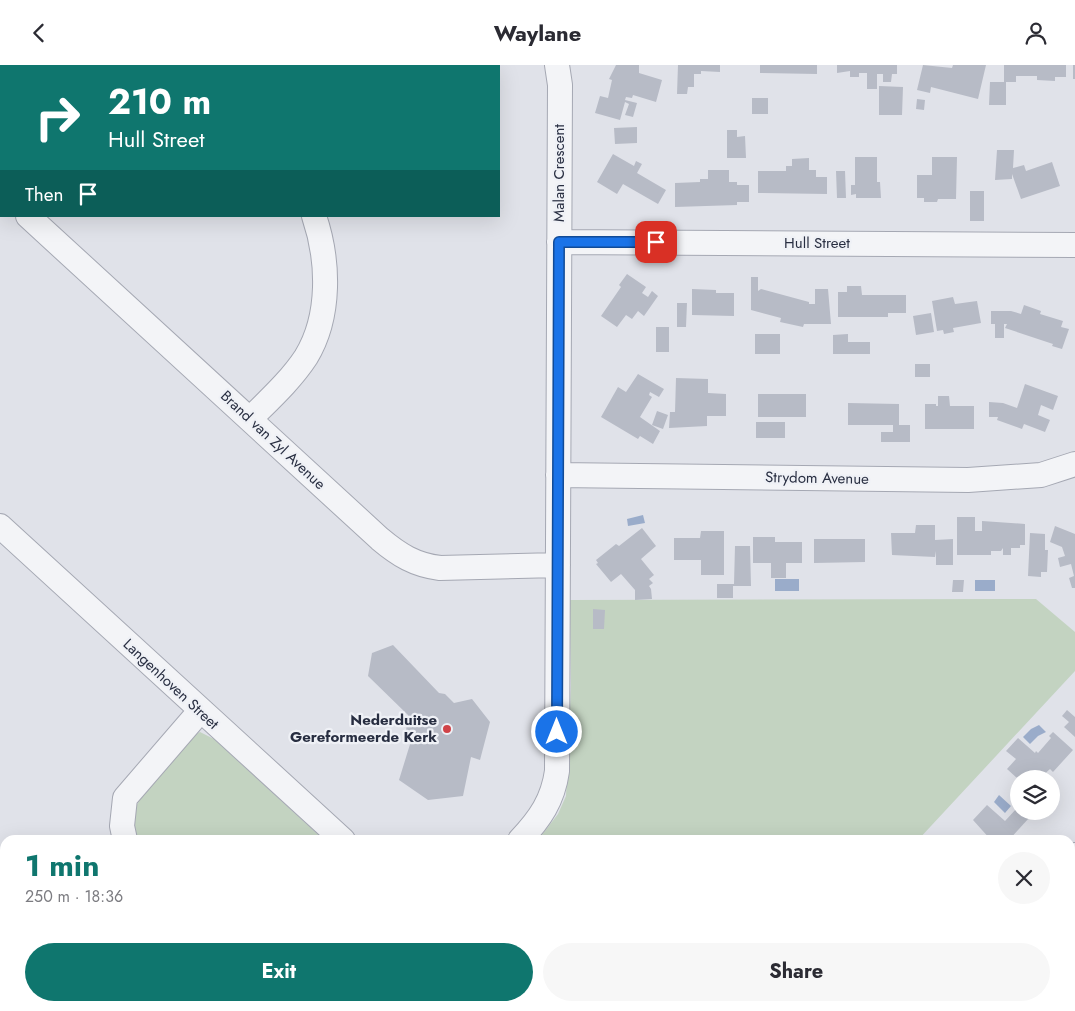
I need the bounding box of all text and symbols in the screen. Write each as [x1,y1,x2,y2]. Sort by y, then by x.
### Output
text: Waylane [494,17,581,49]
icon: back [25,19,53,47]
icon: person [1022,19,1050,47]
text: 210 m [108,77,211,127]
icon: right [25,85,90,150]
text: Hull Street [108,123,205,155]
street label: Malan Crescent [548,124,570,222]
icon: arrive [74,180,102,208]
text: Then [25,181,64,208]
pin [635,221,677,263]
icon: arrive [642,228,670,256]
street label: Hull Street [784,232,850,254]
street label: Brand van Zyl Avenue [216,385,331,495]
street label: Strydom Avenue [765,466,869,490]
street label: Langenhoven Street [118,634,224,735]
position arrow [530,705,582,757]
place label: Nederduitse Gereformeerde Kerk [290,709,437,748]
marker: Nederduitse Gereformeerde Kerk [441,723,453,735]
map controls [1010,770,1060,820]
button: layers [1010,770,1060,820]
text: 1 min [25,844,99,887]
button: close [998,852,1050,904]
text: 250 m · 18:36 [25,885,123,908]
button: Exit [25,943,533,1001]
button: Share [543,943,1050,1001]

